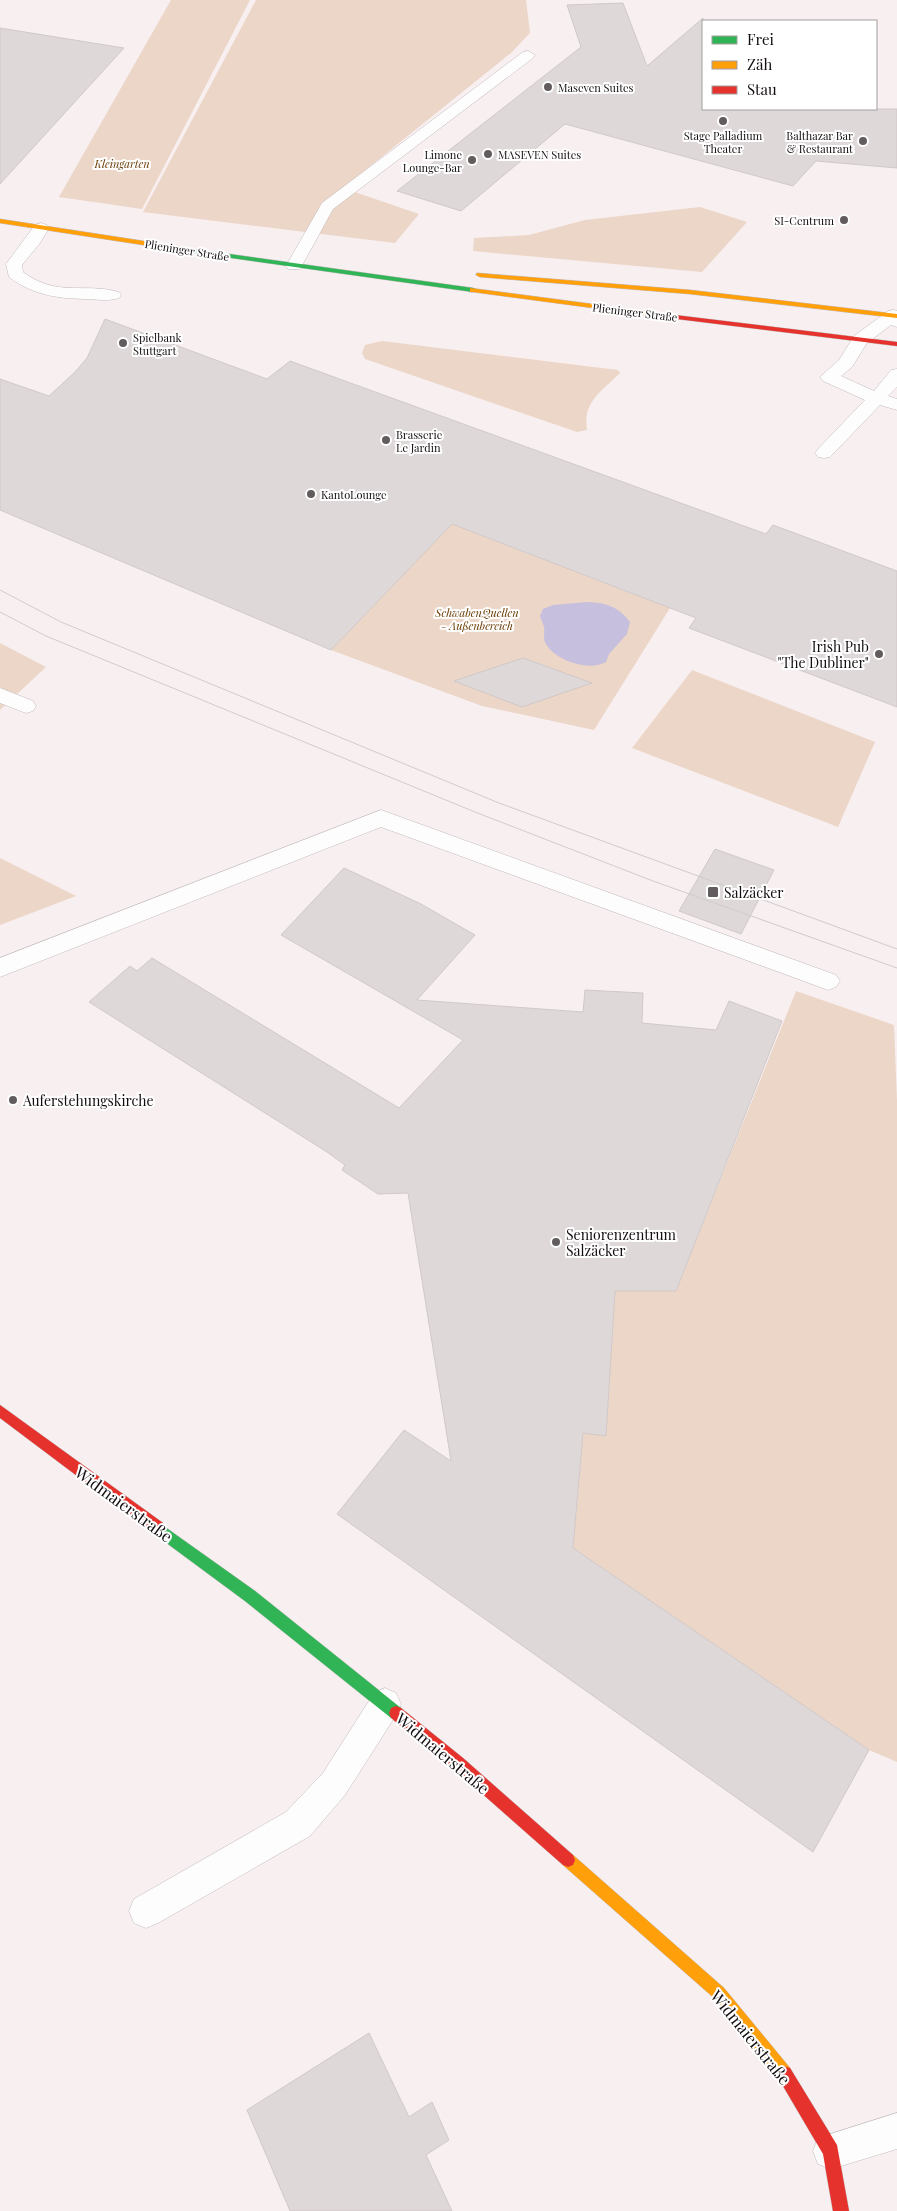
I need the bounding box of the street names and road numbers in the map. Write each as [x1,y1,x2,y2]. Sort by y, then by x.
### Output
street label: Plieninger Straße [144,236,231,264]
street label: Plieninger Straße [592,299,679,325]
street label: Widmaierstraße [70,1461,177,1546]
street label: Widmaierstraße [391,1707,494,1798]
street label: Widmaierstraße [706,1985,796,2088]

